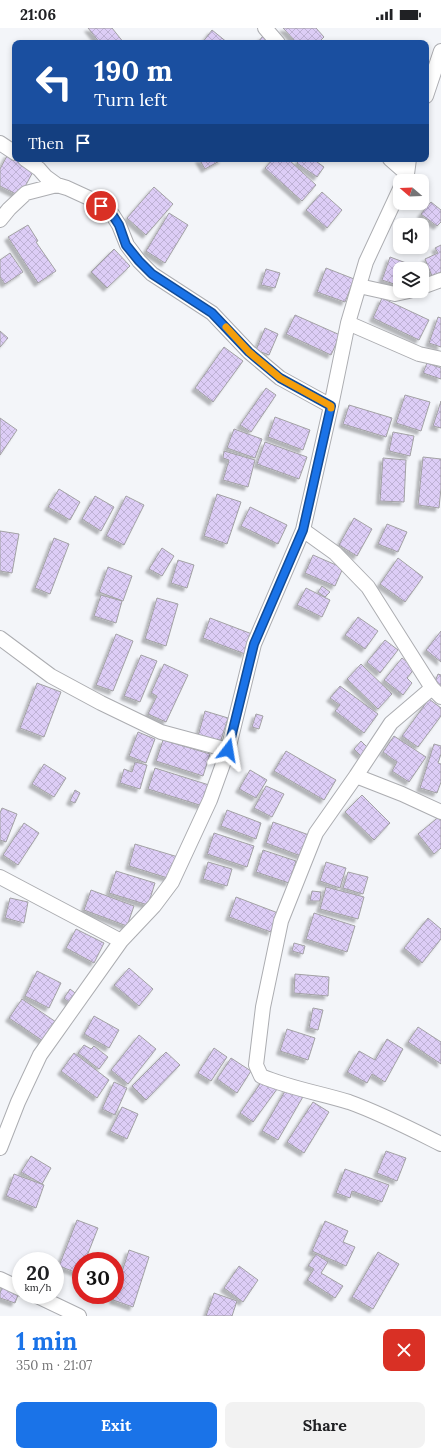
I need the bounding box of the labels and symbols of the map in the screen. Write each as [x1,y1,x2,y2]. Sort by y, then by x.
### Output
north arrow [393,174,429,210]
pin [84,189,118,223]
position arrow [207,729,249,771]
speed limit sign: 30 [72,1252,124,1304]

